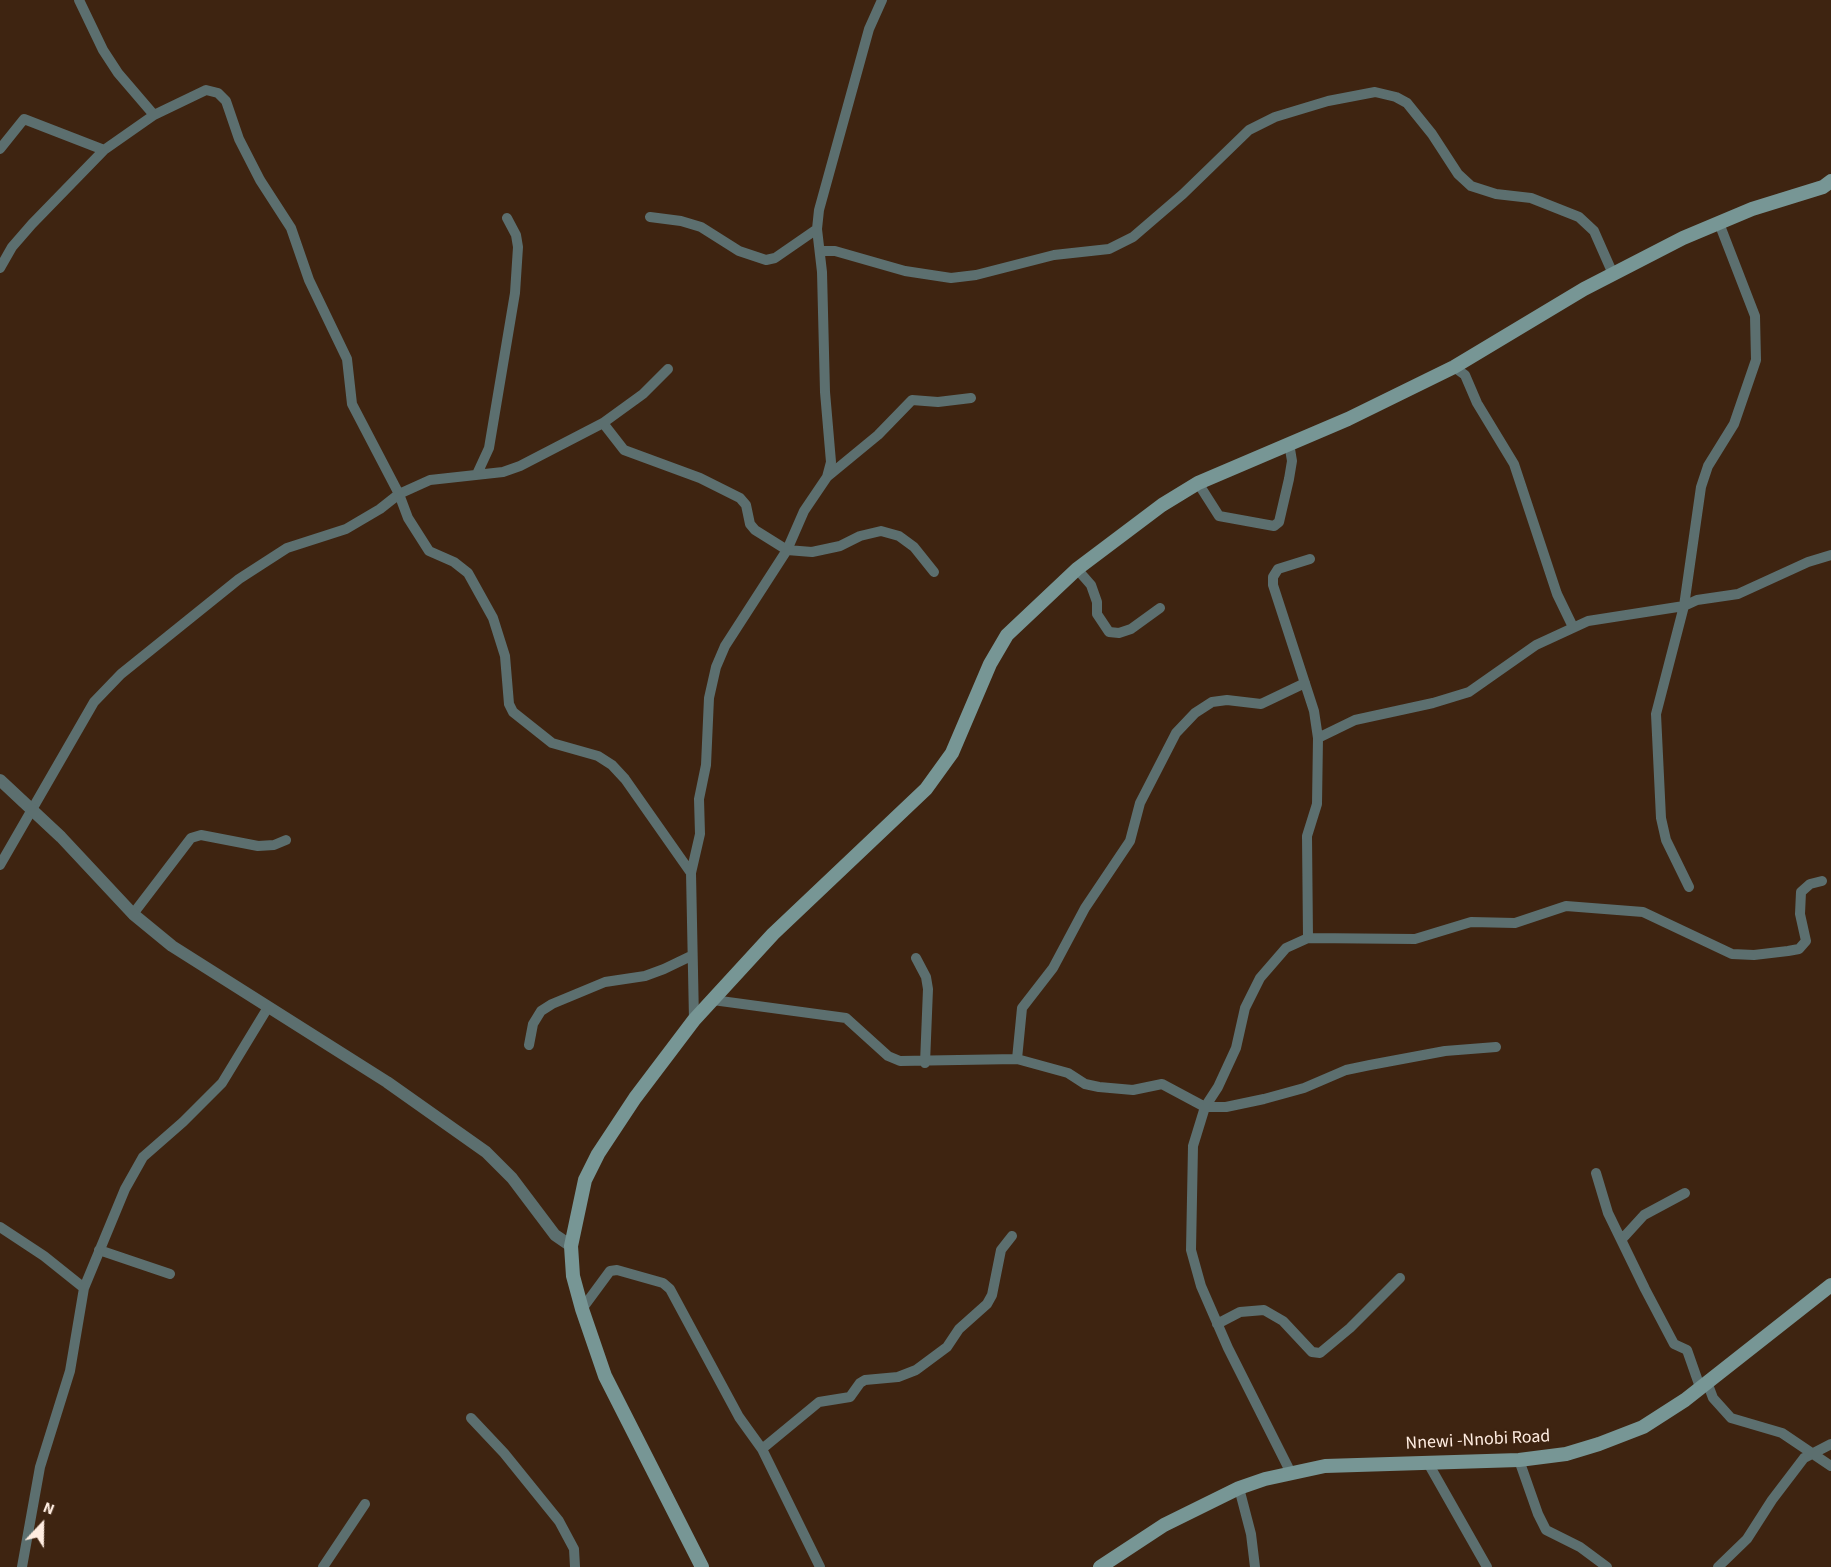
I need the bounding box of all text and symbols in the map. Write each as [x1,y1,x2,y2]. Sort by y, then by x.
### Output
street label: Nnewi -Nnobi Road [1405,1426,1551,1456]
north arrow [12,1495,72,1555]
text: N [40,1496,58,1520]

